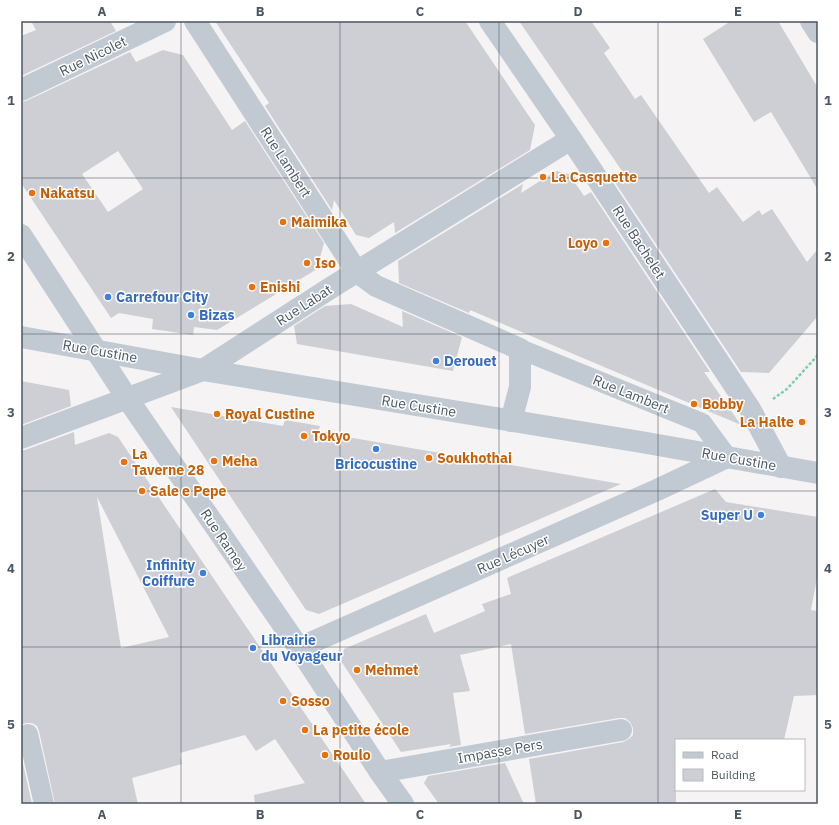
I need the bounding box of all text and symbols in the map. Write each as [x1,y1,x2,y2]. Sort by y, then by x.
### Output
text: A [98,3,107,20]
text: B [256,3,265,20]
text: C [416,3,425,20]
text: D [573,3,583,20]
text: E [734,3,742,20]
street label: Rue Nicolet [56,32,130,80]
text: 1 [7,92,15,109]
text: 1 [824,92,832,109]
street label: Rue Lambert [257,123,316,201]
place label: La Casquette [551,168,637,186]
marker: La Casquette [538,172,548,182]
place label: Nakatsu [40,184,95,202]
marker: Nakatsu [27,188,37,198]
street label: Rue Bachelet [609,202,669,282]
place label: Maimika [291,213,347,231]
marker: Maimika [278,217,288,227]
place label: Loyo [568,234,598,252]
marker: Loyo [601,238,611,248]
text: 2 [7,248,15,265]
text: 2 [824,248,832,265]
place label: Iso [315,254,336,272]
marker: Iso [302,258,312,268]
place label: Enishi [260,278,300,296]
street label: Rue Labat [273,280,335,330]
marker: Enishi [247,282,257,292]
place label: Carrefour City [116,288,209,306]
marker: Carrefour City [103,292,113,302]
place label: Bizas [199,306,235,324]
marker: Bizas [186,310,196,320]
street label: Rue Custine [61,336,139,366]
place label: Derouet [444,352,497,370]
marker: Derouet [431,356,441,366]
street label: Rue Lambert [590,371,672,417]
street label: Rue Custine [380,391,458,421]
place label: Bobby [702,395,744,413]
marker: Bobby [689,399,699,409]
text: 3 [7,404,15,421]
text: 3 [824,404,832,421]
place label: Royal Custine [225,405,315,423]
marker: Royal Custine [212,409,222,419]
place label: La Halte [740,413,794,431]
marker: La Halte [797,417,807,427]
place label: Tokyo [312,427,351,445]
marker: Tokyo [299,431,309,441]
marker: Bricocustine [371,444,381,454]
street label: Rue Custine [700,444,778,474]
place label: La Taverne 28 [132,445,204,479]
place label: Soukhothai [437,449,512,467]
place label: Meha [222,452,258,470]
marker: Soukhothai [424,453,434,463]
place label: Bricocustine [335,455,417,473]
marker: Meha [209,456,219,466]
marker: La Taverne 28 [119,457,129,467]
place label: Sale e Pepe [150,482,227,500]
marker: Sale e Pepe [137,486,147,496]
street label: Rue Ramey [197,506,251,574]
place label: Super U [701,506,753,524]
marker: Super U [756,510,766,520]
street label: Rue Lécuyer [474,530,552,578]
place label: Infinity Coiffure [142,556,196,590]
text: 4 [7,560,15,577]
text: 4 [824,560,832,577]
marker: Infinity Coiffure [198,568,208,578]
place label: Librairie du Voyageur [261,631,343,665]
marker: Librairie du Voyageur [248,643,258,653]
place label: Mehmet [365,661,418,679]
marker: Mehmet [352,665,362,675]
place label: Sosso [291,692,330,710]
marker: Sosso [278,696,288,706]
text: 5 [7,716,15,733]
text: 5 [824,716,832,733]
place label: La petite école [313,721,409,739]
marker: La petite école [300,725,310,735]
street label: Impasse Pers [456,735,544,767]
legend [675,739,805,791]
place label: Roulo [333,746,371,764]
text: Road [711,747,739,762]
marker: Roulo [320,750,330,760]
text: Building [711,767,756,782]
text: A [98,806,107,823]
text: B [256,806,265,823]
text: C [416,806,425,823]
text: D [573,806,583,823]
text: E [734,806,742,823]

